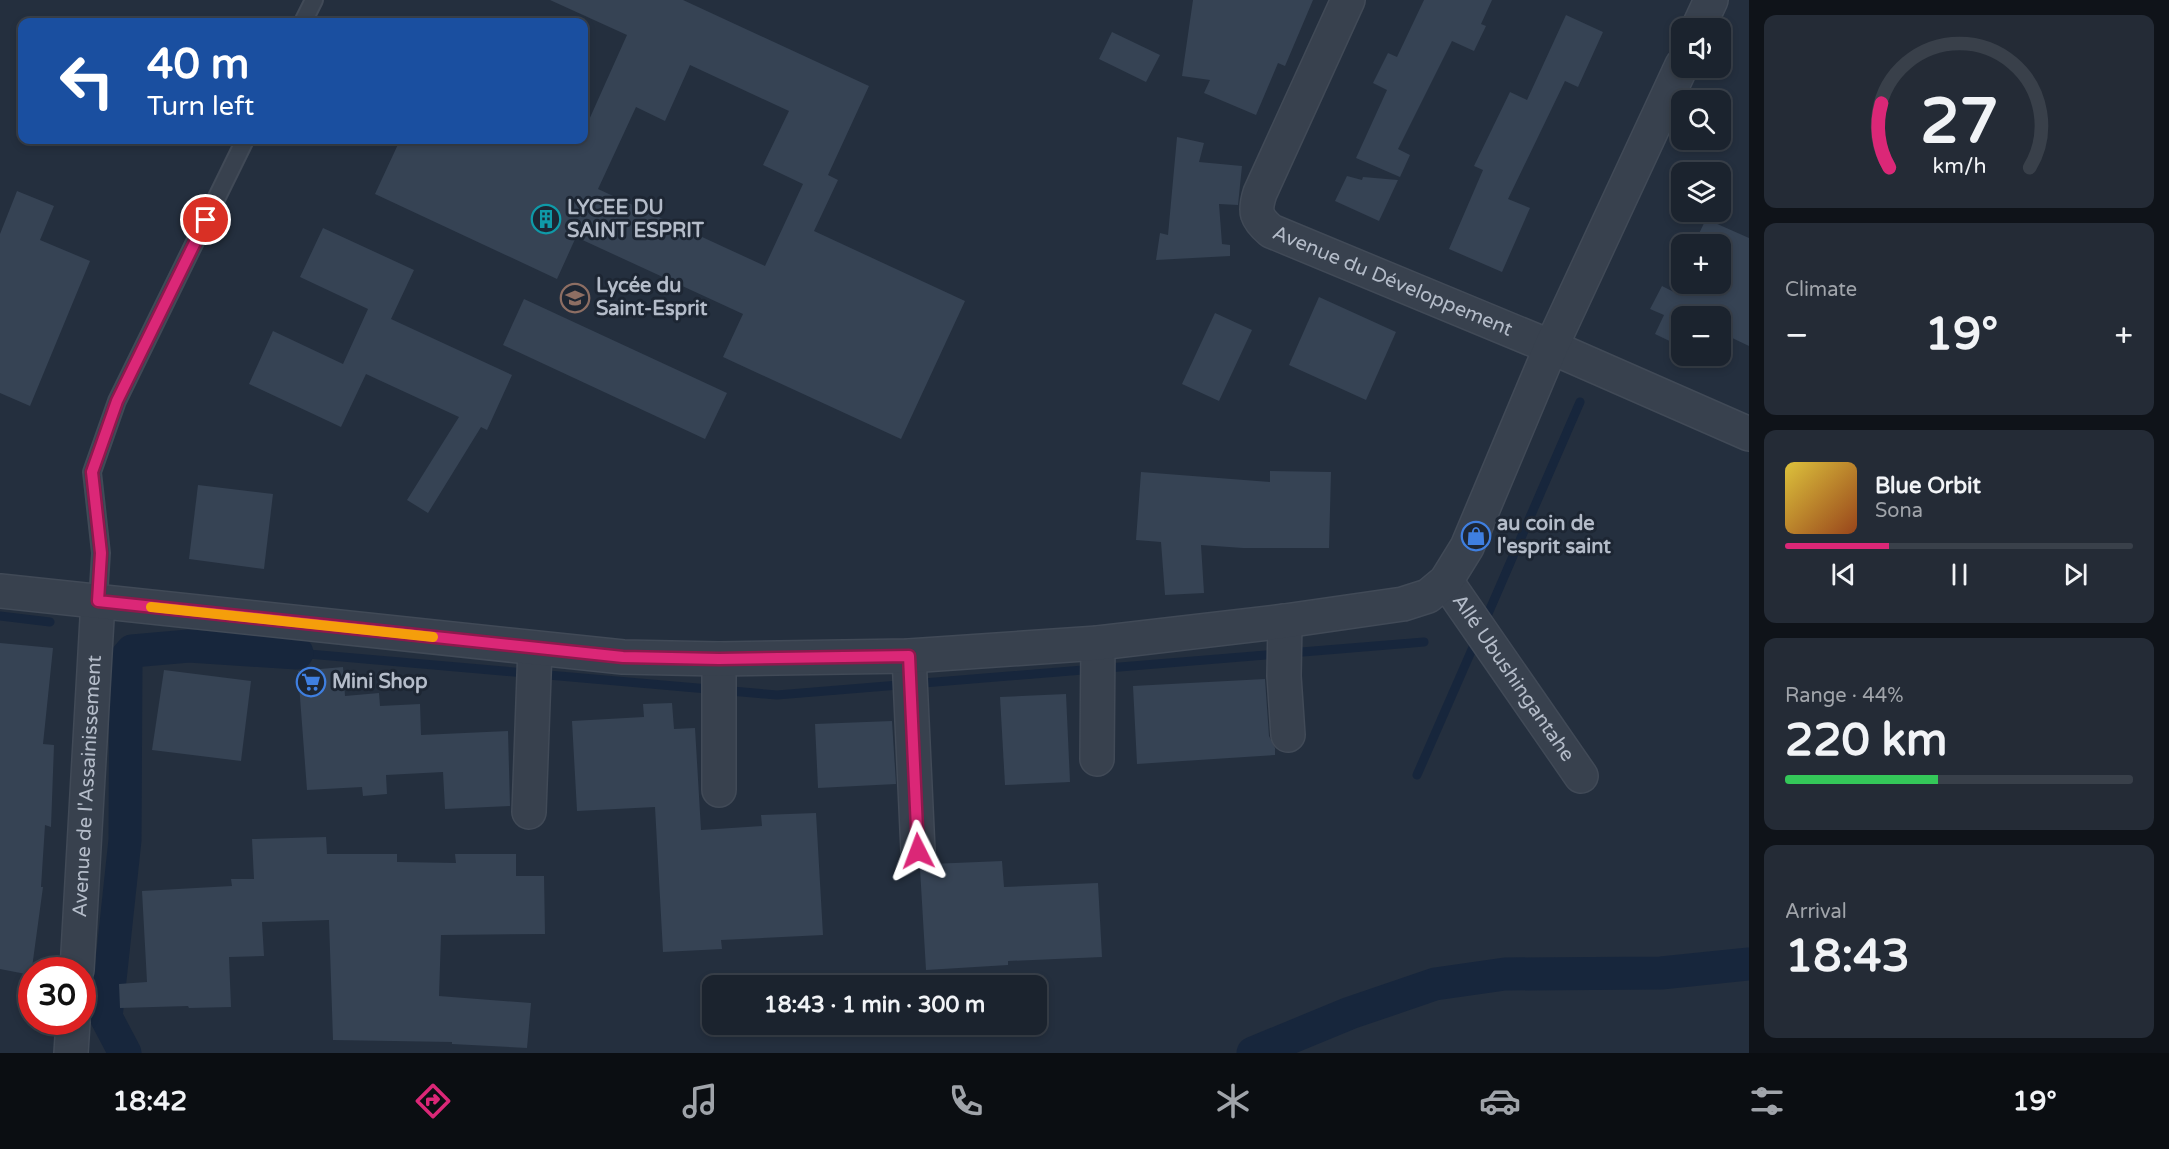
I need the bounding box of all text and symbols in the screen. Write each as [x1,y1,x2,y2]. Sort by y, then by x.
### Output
map controls [1671,18,1731,366]
button: sound [1671,18,1731,78]
text: 40 m [147,39,249,90]
icon: left [48,42,126,120]
text: 27 [1920,85,1998,160]
text: Turn left [147,90,254,123]
button: search [1671,90,1731,150]
text: km/h [1932,154,1986,180]
button: layers [1671,162,1731,222]
pin [180,194,231,245]
place label: LYCEE DU SAINT ESPRIT [567,196,705,243]
icon: arrive [189,203,222,236]
building icon: LYCEE DU SAINT ESPRIT [530,203,562,235]
street label: Avenue du Développement [1269,221,1516,342]
button: + [1671,234,1731,294]
place label: Lycée du Saint-Esprit [596,274,708,321]
text: Climate [1785,278,1857,302]
school or university icon: Lycée du Saint-Esprit [559,282,591,314]
button: − [1671,306,1731,366]
text: 19° [1925,308,1998,362]
text: − [1785,316,1809,355]
text: + [2114,316,2133,355]
text: Blue Orbit [1875,473,1981,499]
text: Sona [1875,499,1923,523]
place label: au coin de l'esprit saint [1497,512,1611,559]
shop icon: au coin de l'esprit saint [1460,520,1492,552]
icon: previous [1827,558,1860,591]
icon: pause [1943,558,1976,591]
icon: next [2059,558,2092,591]
street label: Allé Ubushingantahe [1447,590,1579,766]
street label: Avenue de l'Assainissement [68,654,107,918]
supermarket icon: Mini Shop [295,666,327,698]
place label: Mini Shop [332,670,428,694]
text: Range · 44% [1785,684,1904,708]
text: 220 km [1785,714,1947,768]
position arrow [886,819,950,883]
text: Arrival [1785,900,1847,924]
text: 18:43 [1785,930,1910,984]
speed limit sign: 30 [18,957,96,1035]
text: 18:43 · 1 min · 300 m [764,992,985,1018]
icon: directions [412,1080,454,1122]
icon: music [679,1080,721,1122]
icon: phone [945,1080,987,1122]
icon: climate [1212,1080,1254,1122]
icon: car [1479,1080,1521,1122]
icon: filters [1746,1080,1788,1122]
text: 18:42 [112,1085,187,1118]
text: 19° [2012,1085,2057,1118]

